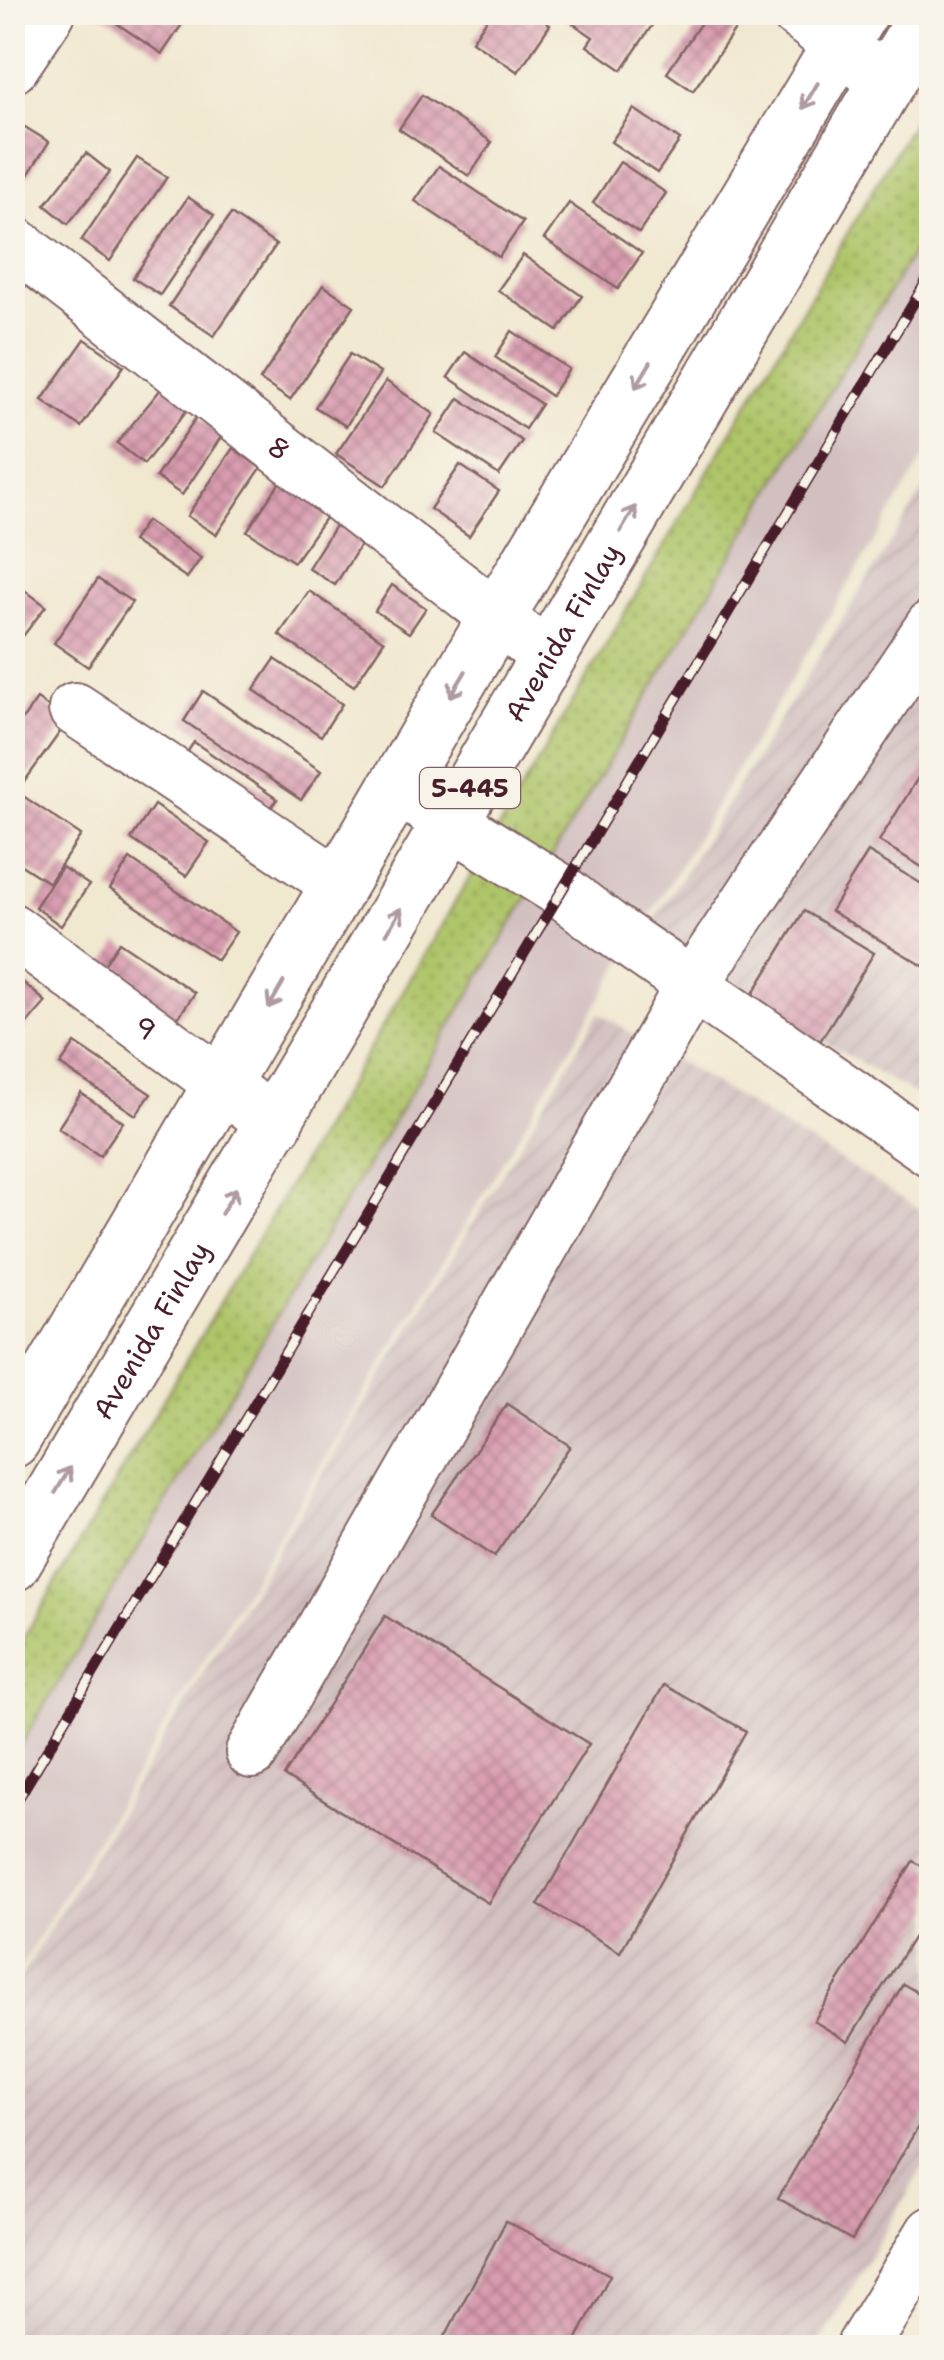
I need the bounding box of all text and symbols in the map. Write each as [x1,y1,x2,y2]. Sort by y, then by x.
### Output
one-way arrow [800,81,820,110]
one-way arrow [633,360,653,389]
street label: 8 [260,427,298,469]
one-way arrow [618,505,638,534]
street label: Avenida Finlay [495,536,630,729]
one-way arrow [448,669,468,698]
road number: 5-445 [420,768,520,808]
one-way arrow [384,906,404,936]
one-way arrow [266,979,286,1009]
street label: 9 [126,1007,164,1049]
one-way arrow [219,1187,239,1216]
street label: Avenida Finlay [84,1234,219,1426]
one-way arrow [53,1466,73,1495]

